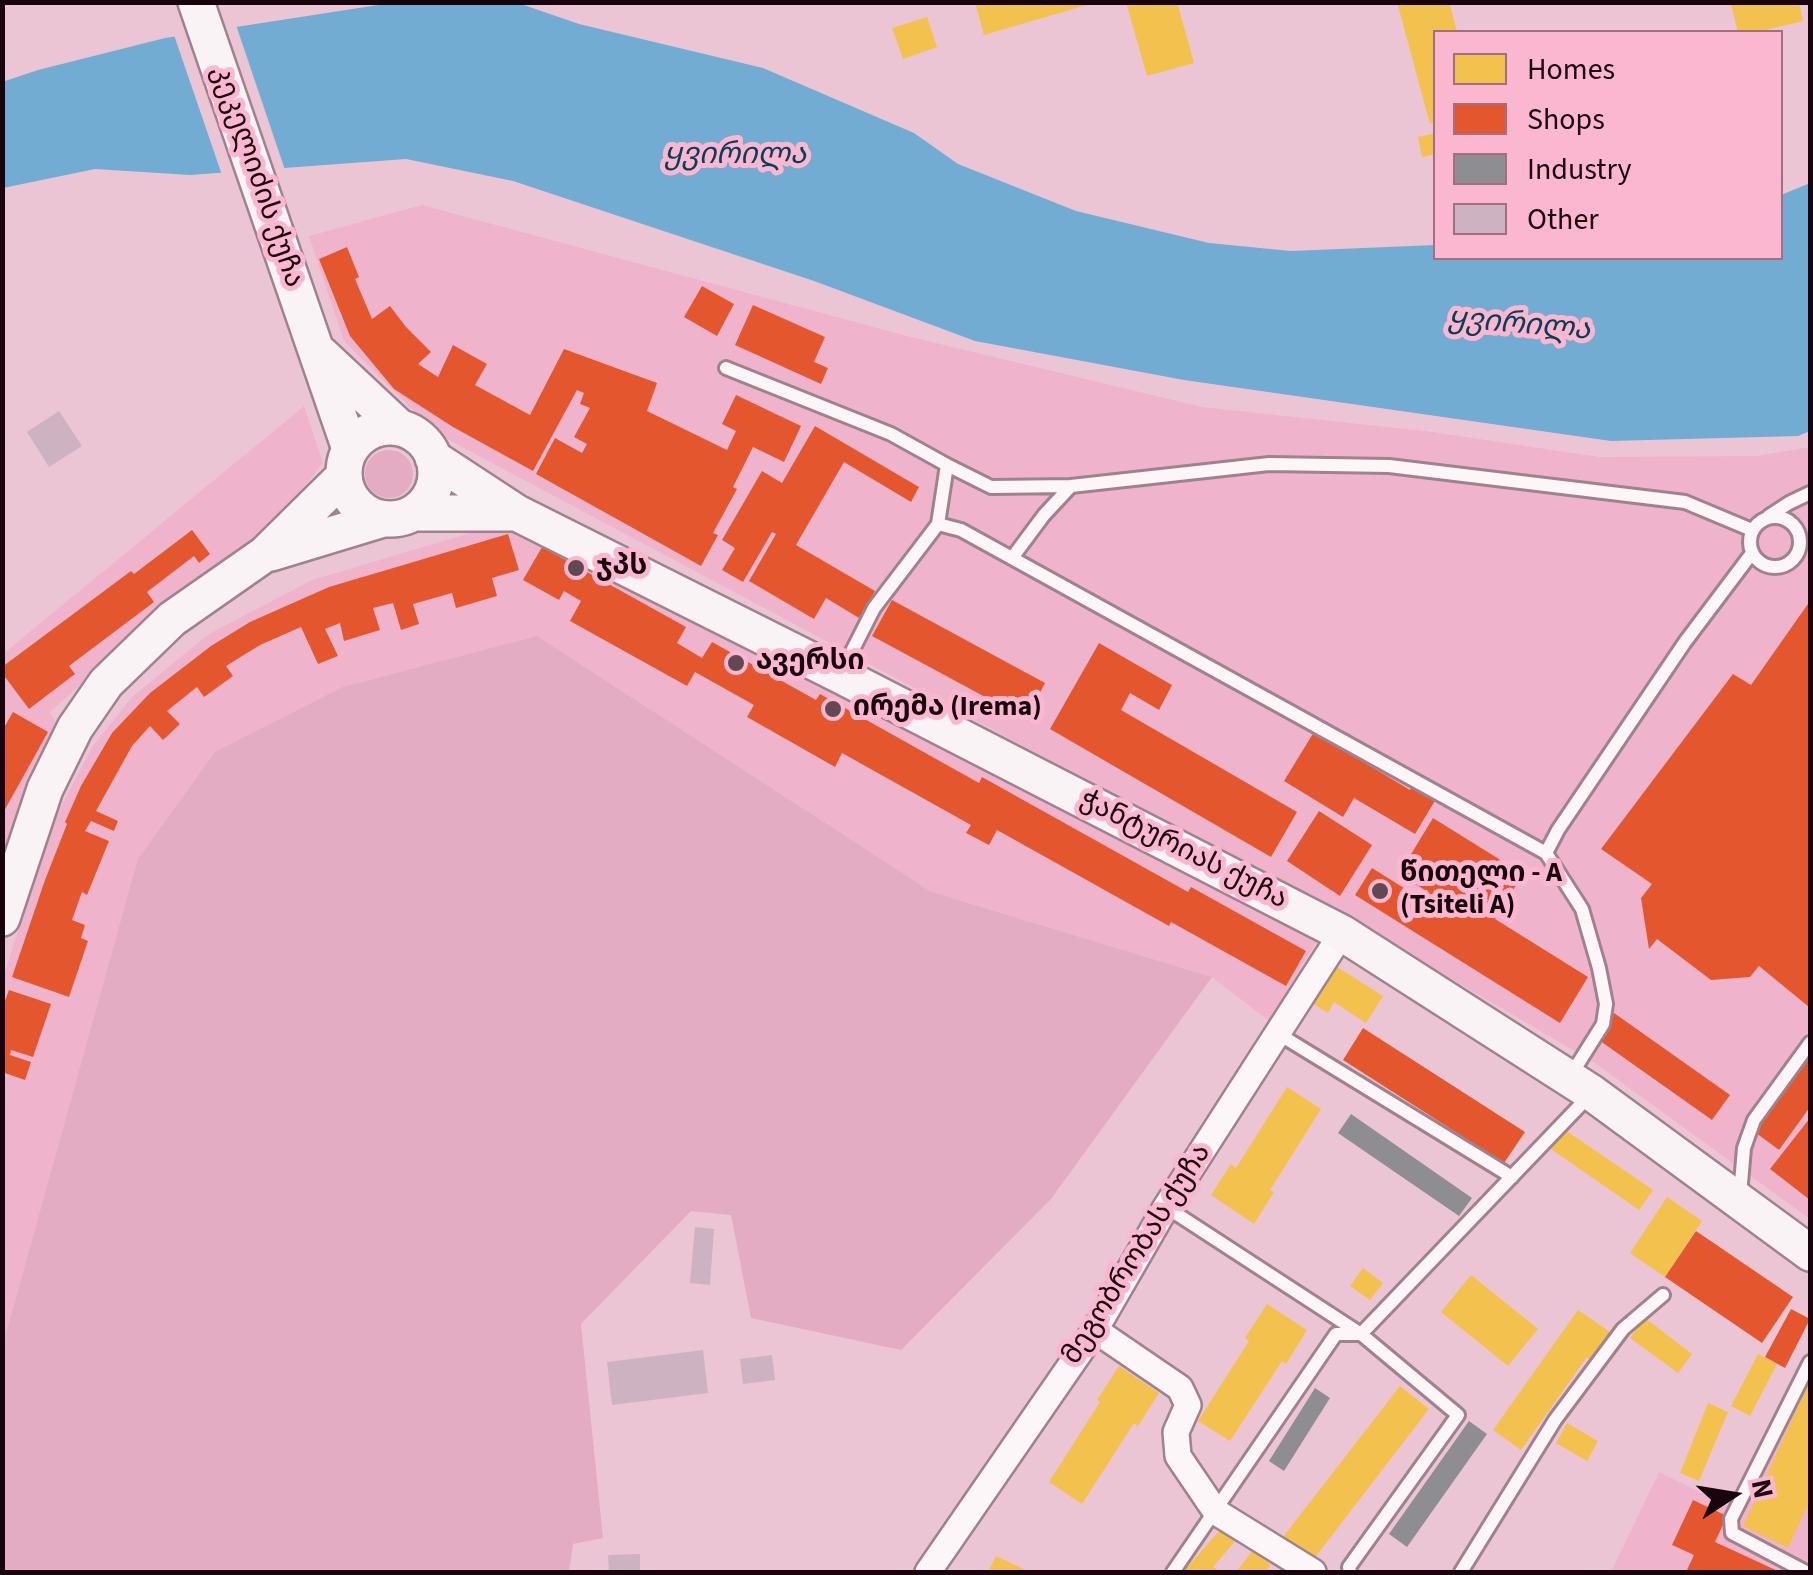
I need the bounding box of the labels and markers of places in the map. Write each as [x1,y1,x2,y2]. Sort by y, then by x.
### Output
place label: ჯპს [596,551,647,585]
marker: ჯპს [565,557,587,579]
place label: ავერსი [756,646,864,680]
marker: ავერსი [725,652,747,674]
place label: ირემა (Irema) [853,692,1042,726]
marker: ირემა (Irema) [822,698,844,720]
place label: წითელი - A (Tsiteli A) [1400,858,1562,924]
marker: წითელი - A (Tsiteli A) [1369,880,1391,902]

